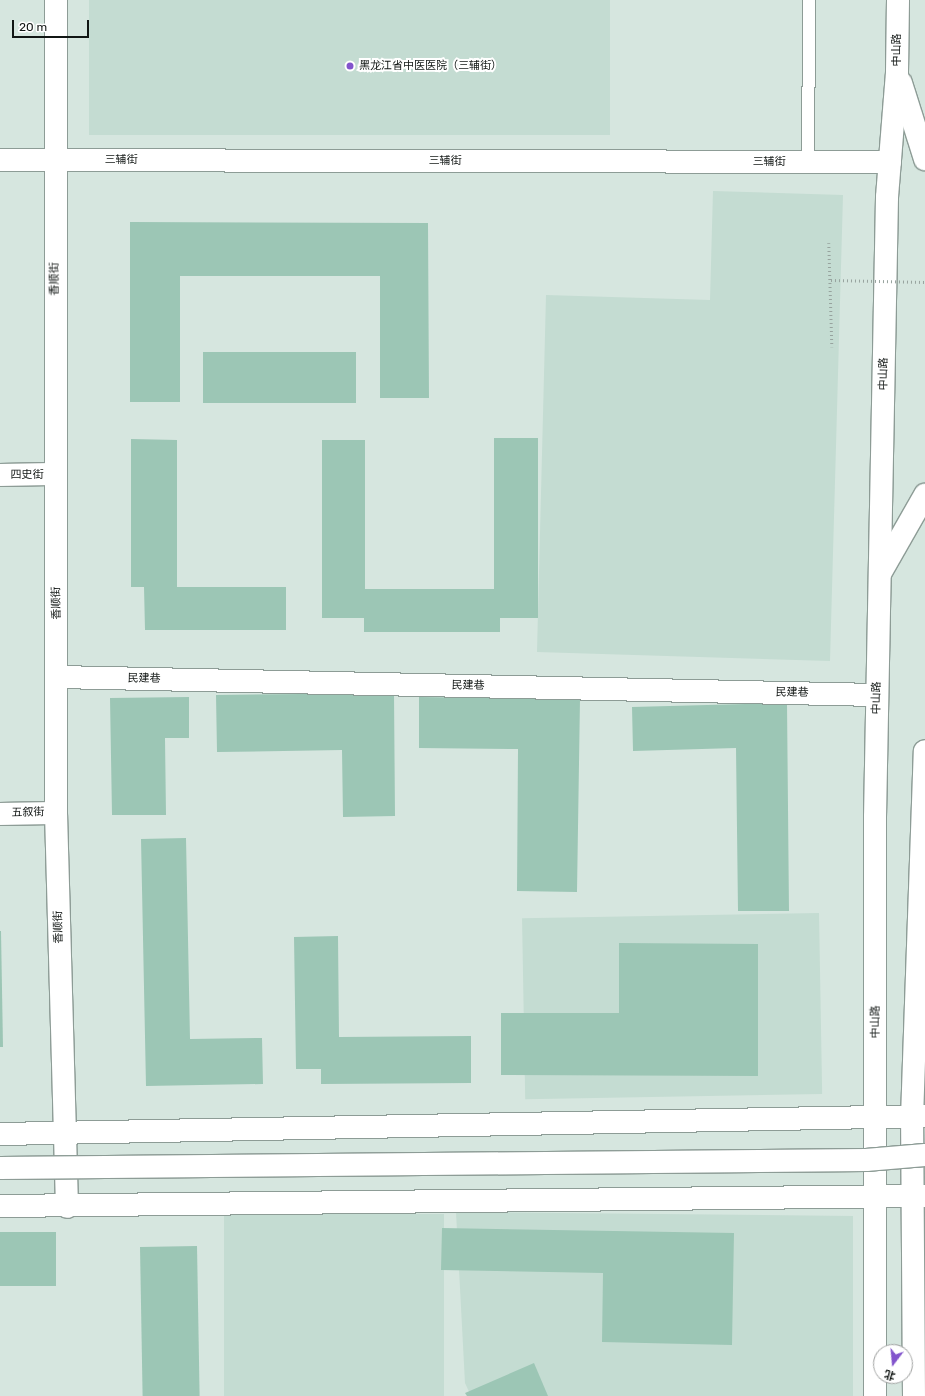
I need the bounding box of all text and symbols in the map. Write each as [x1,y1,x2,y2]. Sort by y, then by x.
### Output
scale bar [14,12,91,38]
text: 20 m [19,20,47,34]
street label: 中山路 [890,34,904,66]
place label: 黑龙江省中医医院（三辅街） [359,59,502,73]
marker: 黑龙江省中医医院（三辅街） [344,60,356,72]
street label: 三辅街 [105,153,137,167]
street label: 三辅街 [429,154,461,168]
street label: 三辅街 [753,155,785,169]
street label: 香顺街 [48,263,62,295]
street label: 中山路 [877,357,891,391]
street label: 四史街 [11,468,43,482]
street label: 香顺街 [50,586,64,620]
street label: 民建巷 [127,672,161,686]
street label: 民建巷 [451,679,485,693]
street label: 中山路 [870,681,884,715]
street label: 民建巷 [775,686,809,700]
street label: 五叙街 [11,806,45,820]
street label: 香顺街 [52,910,66,944]
street label: 中山路 [869,1006,883,1038]
north arrow [873,1344,913,1384]
text: 北 [883,1367,897,1383]

